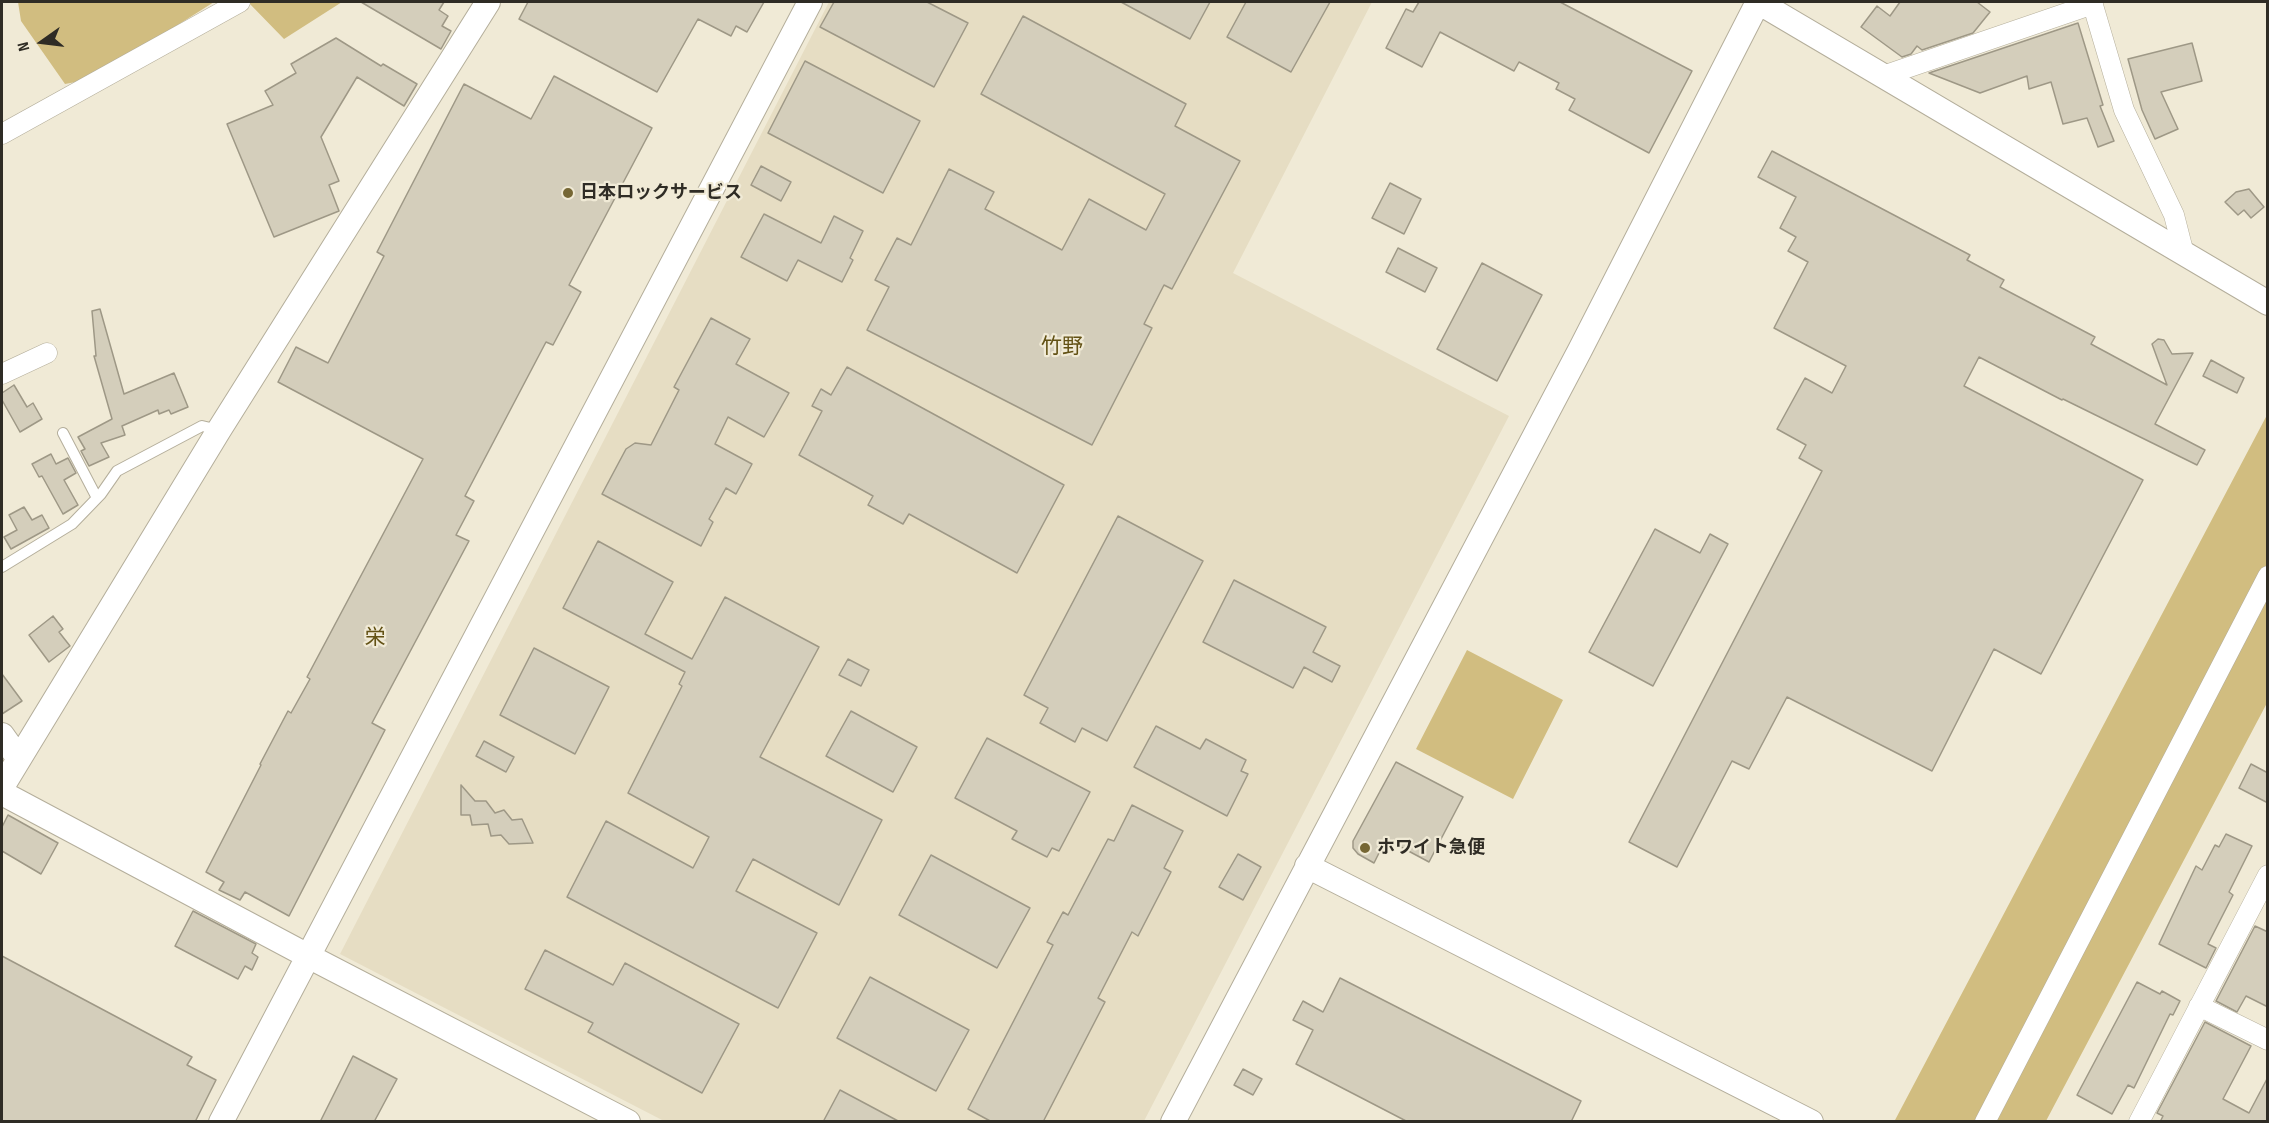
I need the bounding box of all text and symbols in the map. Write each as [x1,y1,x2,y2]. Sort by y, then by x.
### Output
north arrow [12,12,72,72]
text: N [14,40,34,53]
place label: 日本ロックサービス [580,182,742,204]
marker: 日本ロックサービス [561,186,575,200]
district label: 竹野 [1041,335,1083,361]
district label: 栄 [365,626,385,652]
place label: ホワイト急便 [1377,837,1485,859]
marker: ホワイト急便 [1358,841,1372,855]

